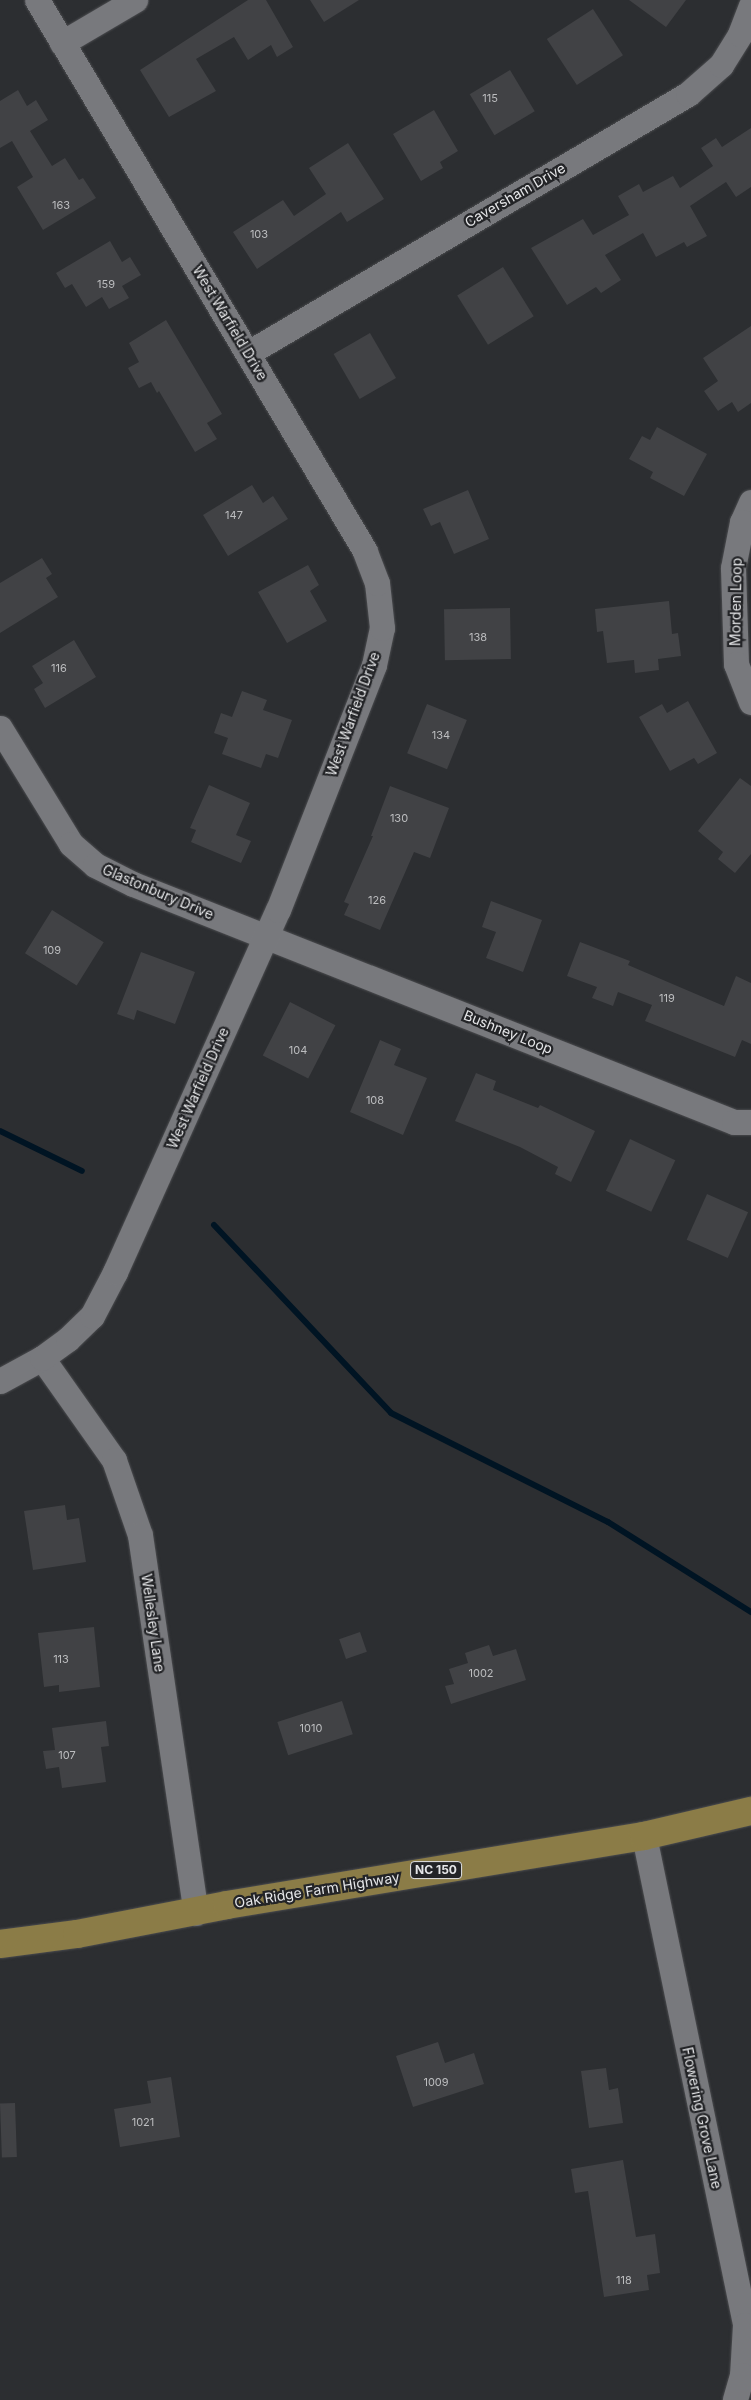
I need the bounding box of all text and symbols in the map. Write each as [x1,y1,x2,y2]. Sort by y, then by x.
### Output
house number: 115 [482,91,498,105]
street label: Caversham Drive [462,159,568,231]
house number: 163 [52,198,70,212]
house number: 103 [250,227,268,241]
street label: West Warfield Drive [189,263,271,383]
house number: 159 [97,277,115,291]
house number: 147 [225,508,243,522]
street label: Morden Loop [727,558,745,646]
house number: 138 [469,630,487,644]
street label: West Warfield Drive [323,650,383,778]
house number: 116 [51,661,67,675]
house number: 134 [432,728,450,742]
house number: 130 [390,811,408,825]
street label: Glastonbury Drive [100,861,216,923]
house number: 126 [368,893,386,907]
house number: 109 [43,943,61,957]
house number: 119 [659,991,675,1005]
street label: Bushney Loop [461,1007,555,1057]
street label: West Warfield Drive [164,1025,232,1151]
house number: 104 [289,1043,307,1057]
house number: 108 [366,1093,384,1107]
street label: Wellesley Lane [138,1573,168,1673]
house number: 113 [53,1652,69,1666]
house number: 1002 [468,1666,494,1680]
house number: 1010 [300,1721,322,1735]
house number: 107 [58,1748,76,1762]
road number: NC 150 [410,1860,462,1880]
street label: Oak Ridge Farm Highway [233,1869,401,1911]
street label: Flowering Grove Lane [679,2046,725,2190]
house number: 1009 [423,2075,449,2089]
house number: 1021 [132,2115,154,2129]
house number: 118 [616,2273,632,2287]

